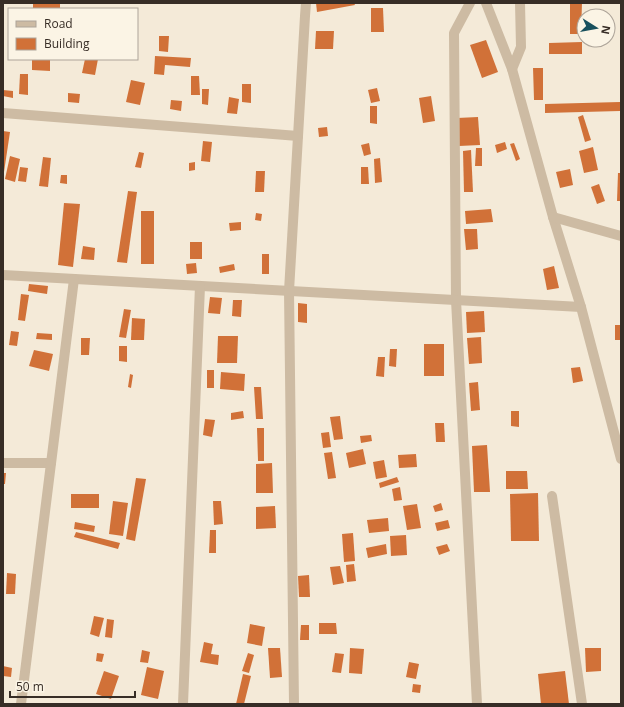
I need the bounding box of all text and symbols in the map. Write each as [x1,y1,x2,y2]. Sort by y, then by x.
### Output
legend [8,8,138,60]
north arrow [576,8,616,48]
text: Road [44,15,73,32]
text: N [598,24,615,36]
text: Building [44,35,90,52]
scale bar [10,673,135,699]
text: 50 m [16,678,44,695]

